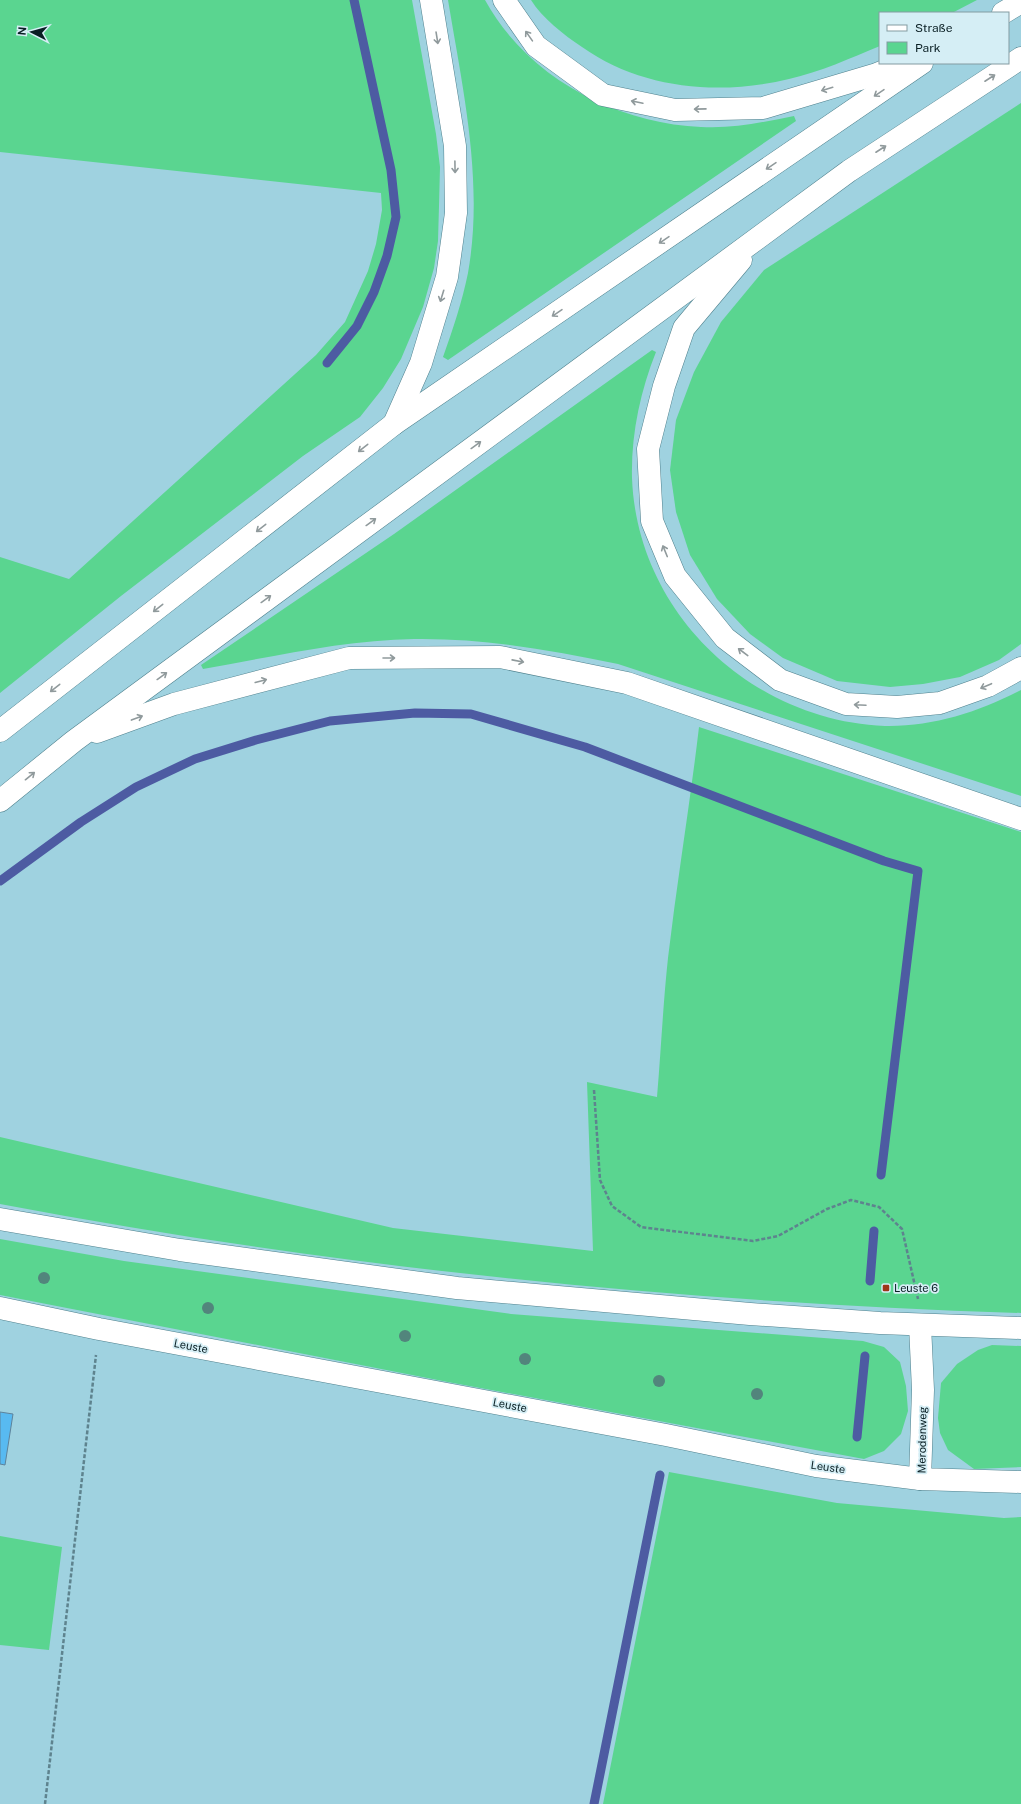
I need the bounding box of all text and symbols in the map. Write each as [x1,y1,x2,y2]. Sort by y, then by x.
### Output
north arrow [12,12,52,52]
legend [879,12,1009,64]
text: Straße [915,21,953,35]
text: N [16,26,28,36]
one-way arrow [525,31,533,42]
one-way arrow [433,32,441,45]
text: Park [915,41,941,55]
one-way arrow [984,74,995,82]
one-way arrow [821,86,834,93]
one-way arrow [873,89,884,97]
one-way arrow [631,97,644,105]
one-way arrow [694,105,707,113]
one-way arrow [876,145,887,153]
one-way arrow [451,160,459,173]
one-way arrow [766,162,777,170]
one-way arrow [658,236,670,244]
one-way arrow [438,289,445,302]
one-way arrow [551,309,562,317]
one-way arrow [470,441,481,449]
one-way arrow [358,444,369,452]
one-way arrow [365,518,376,526]
one-way arrow [255,524,266,532]
one-way arrow [660,546,668,558]
one-way arrow [261,595,272,603]
one-way arrow [152,603,163,612]
one-way arrow [738,648,749,657]
one-way arrow [382,654,395,662]
one-way arrow [511,657,524,665]
one-way arrow [156,672,167,680]
one-way arrow [255,677,268,685]
one-way arrow [50,683,61,692]
one-way arrow [981,683,993,690]
one-way arrow [854,701,867,709]
one-way arrow [130,713,142,721]
one-way arrow [25,772,36,781]
place label: Leuste 6 [894,1282,938,1294]
marker: Leuste 6 [881,1283,891,1293]
street label: Leuste [173,1337,209,1355]
street label: Leuste [492,1396,528,1414]
street label: Merodenweg [915,1406,929,1473]
street label: Leuste [810,1459,846,1475]

